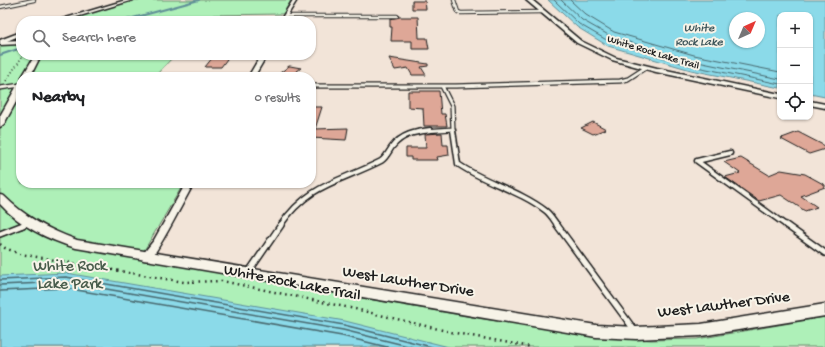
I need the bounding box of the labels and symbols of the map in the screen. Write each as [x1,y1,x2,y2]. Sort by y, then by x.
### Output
north arrow [729,12,765,48]
water label: White Rock Lake [675,22,723,50]
street label: White Rock Lake Trail [606,33,701,73]
park label: White Rock Lake Park [33,258,109,295]
street label: White Rock Lake Trail [222,261,362,307]
street label: West Lawther Drive [341,263,476,303]
street label: West Lawther Drive [657,288,792,324]

